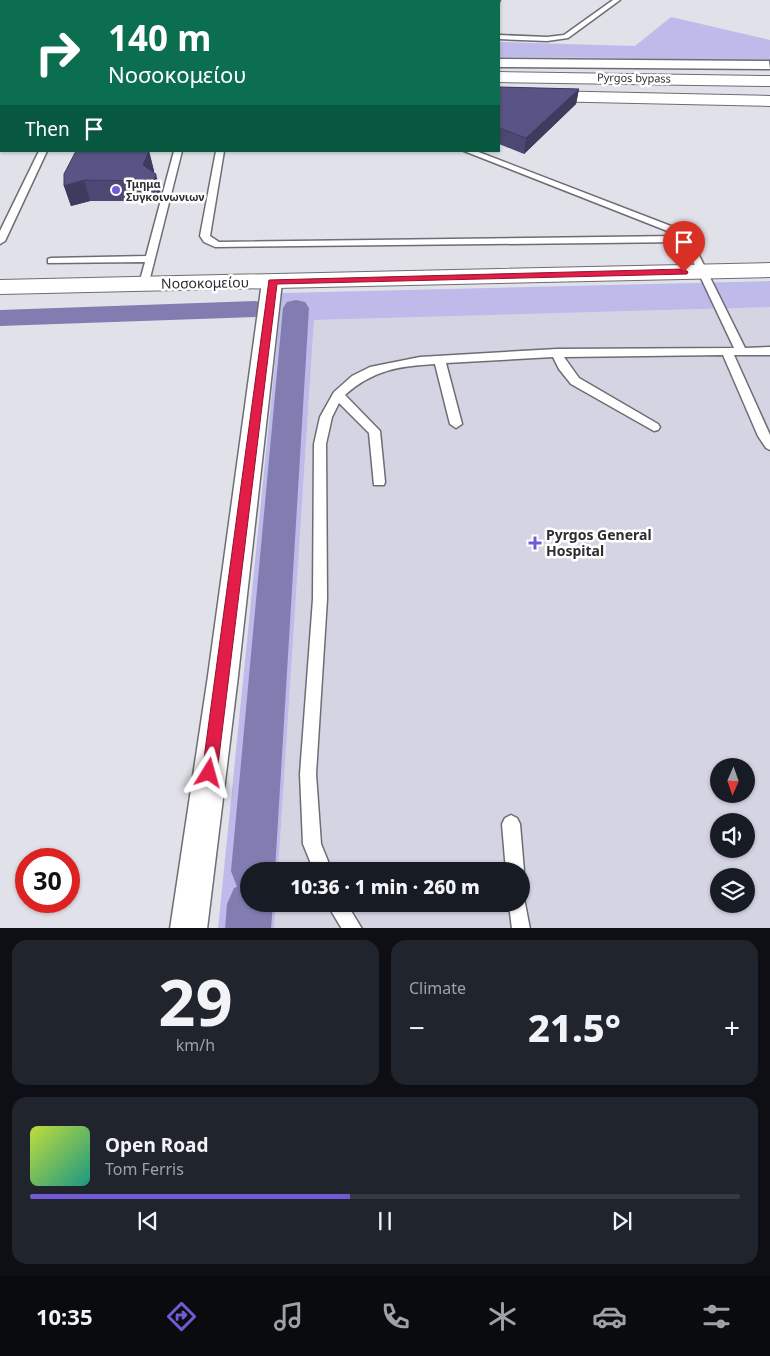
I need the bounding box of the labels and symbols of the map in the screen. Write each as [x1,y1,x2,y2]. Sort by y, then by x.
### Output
street label: Pyrgos bypass [597,69,671,86]
place label: Τμημα Συγκοινωνιων [126,176,205,204]
marker: Τμημα Συγκοινωνιων [110,184,122,196]
pin [663,221,705,272]
street label: Νοσοκομείου [161,272,249,293]
place label: Pyrgos General Hospital [546,525,652,560]
marker: Pyrgos General Hospital [528,536,542,550]
position arrow [182,746,234,798]
north arrow [710,758,755,802]
speed limit sign: 30 [15,848,80,913]

